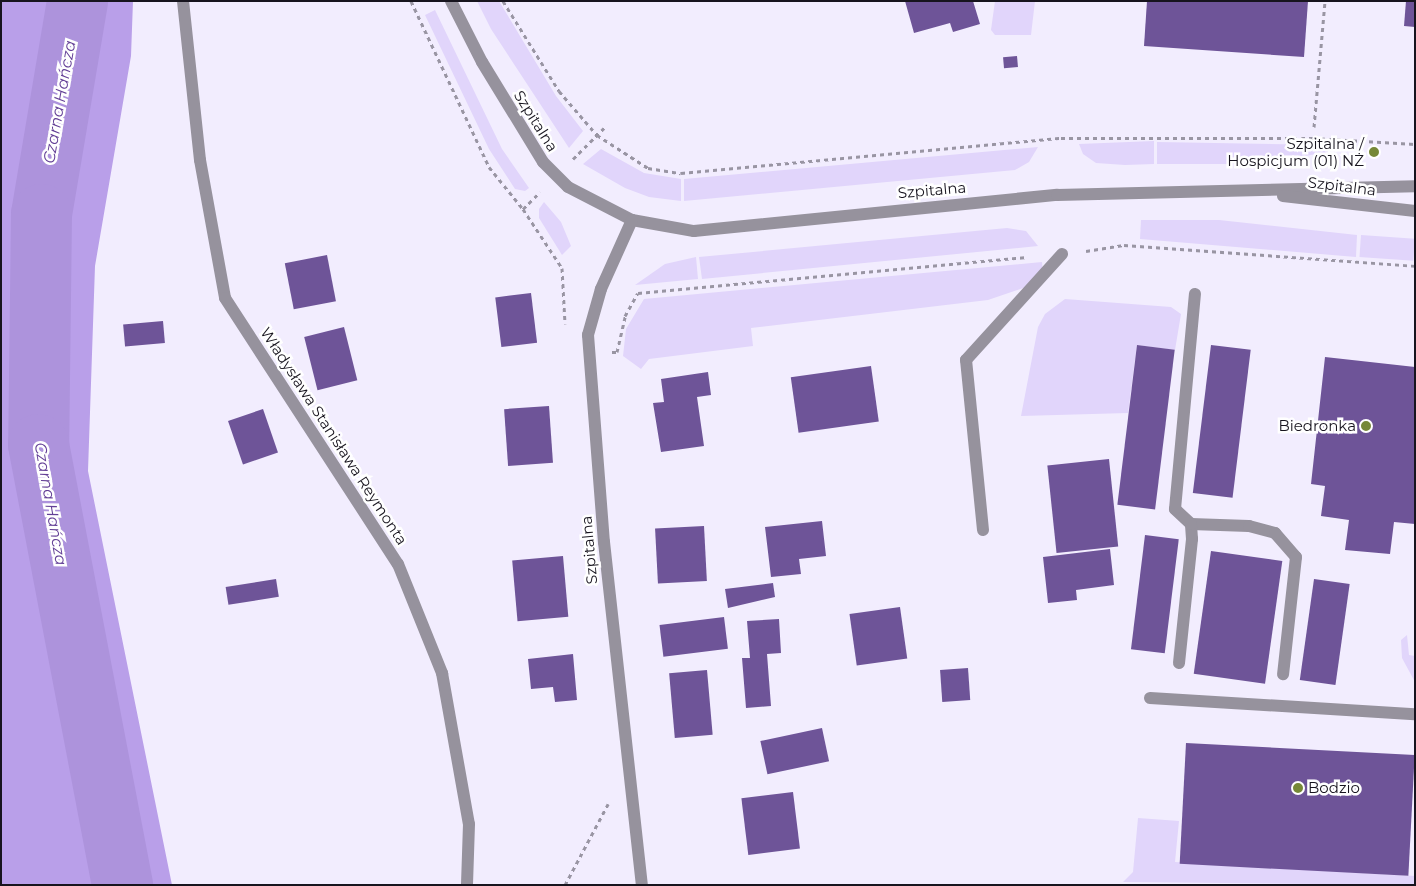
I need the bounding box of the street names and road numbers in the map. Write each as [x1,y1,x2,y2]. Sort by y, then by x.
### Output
street label: Szpitalna [510,87,562,155]
street label: Szpitalna [1307,173,1377,199]
street label: Szpitalna [897,178,967,202]
street label: Władysława Stanisława Reymonta [257,324,411,548]
street label: Szpitalna [577,515,601,585]

